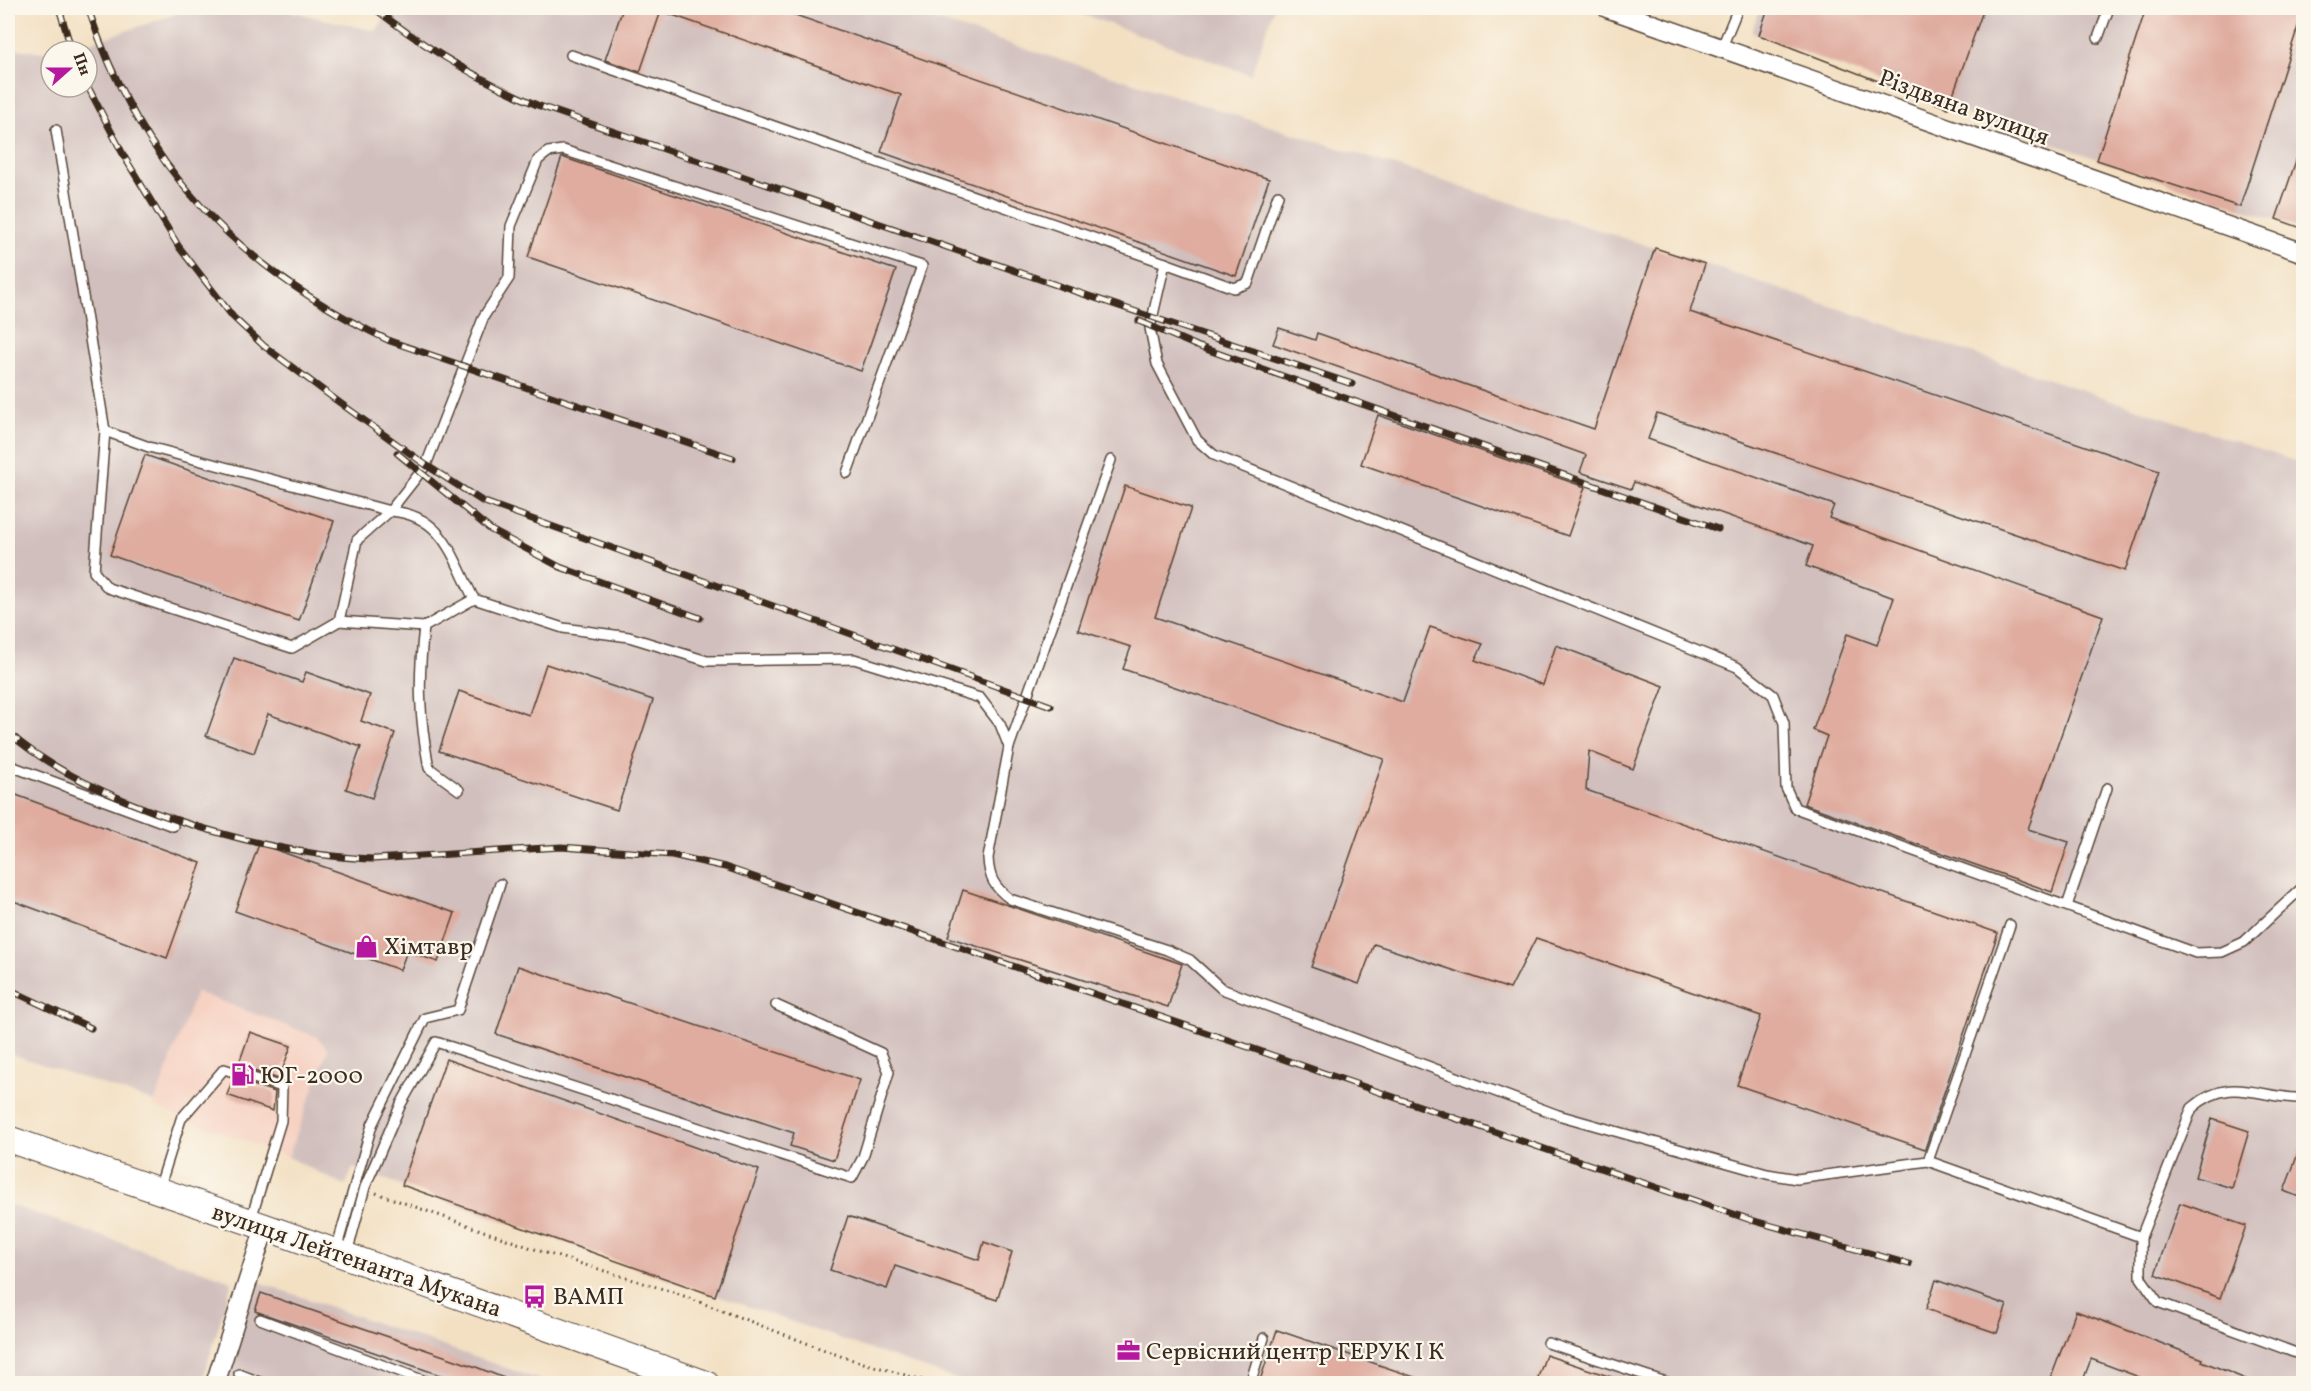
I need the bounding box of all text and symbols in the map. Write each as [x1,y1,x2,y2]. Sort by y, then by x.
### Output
north arrow [39,39,99,99]
text: Пн [67,50,95,79]
street label: Різдвяна вулиця [1873,62,2054,156]
place label: Хімтавр [384,931,473,965]
shop icon: Хімтавр [353,933,379,959]
place label: ЮГ-2000 [260,1060,363,1094]
fuel station icon: ЮГ-2000 [229,1062,255,1088]
street label: вулиця Лейтенанта Мукана [207,1196,506,1327]
place label: ВАМП [553,1281,624,1315]
bus stop icon: ВАМП [522,1283,548,1309]
place label: Сервісний центр ГЕРУК І К [1146,1336,1444,1370]
office icon: Сервісний центр ГЕРУК І К [1115,1338,1141,1364]

